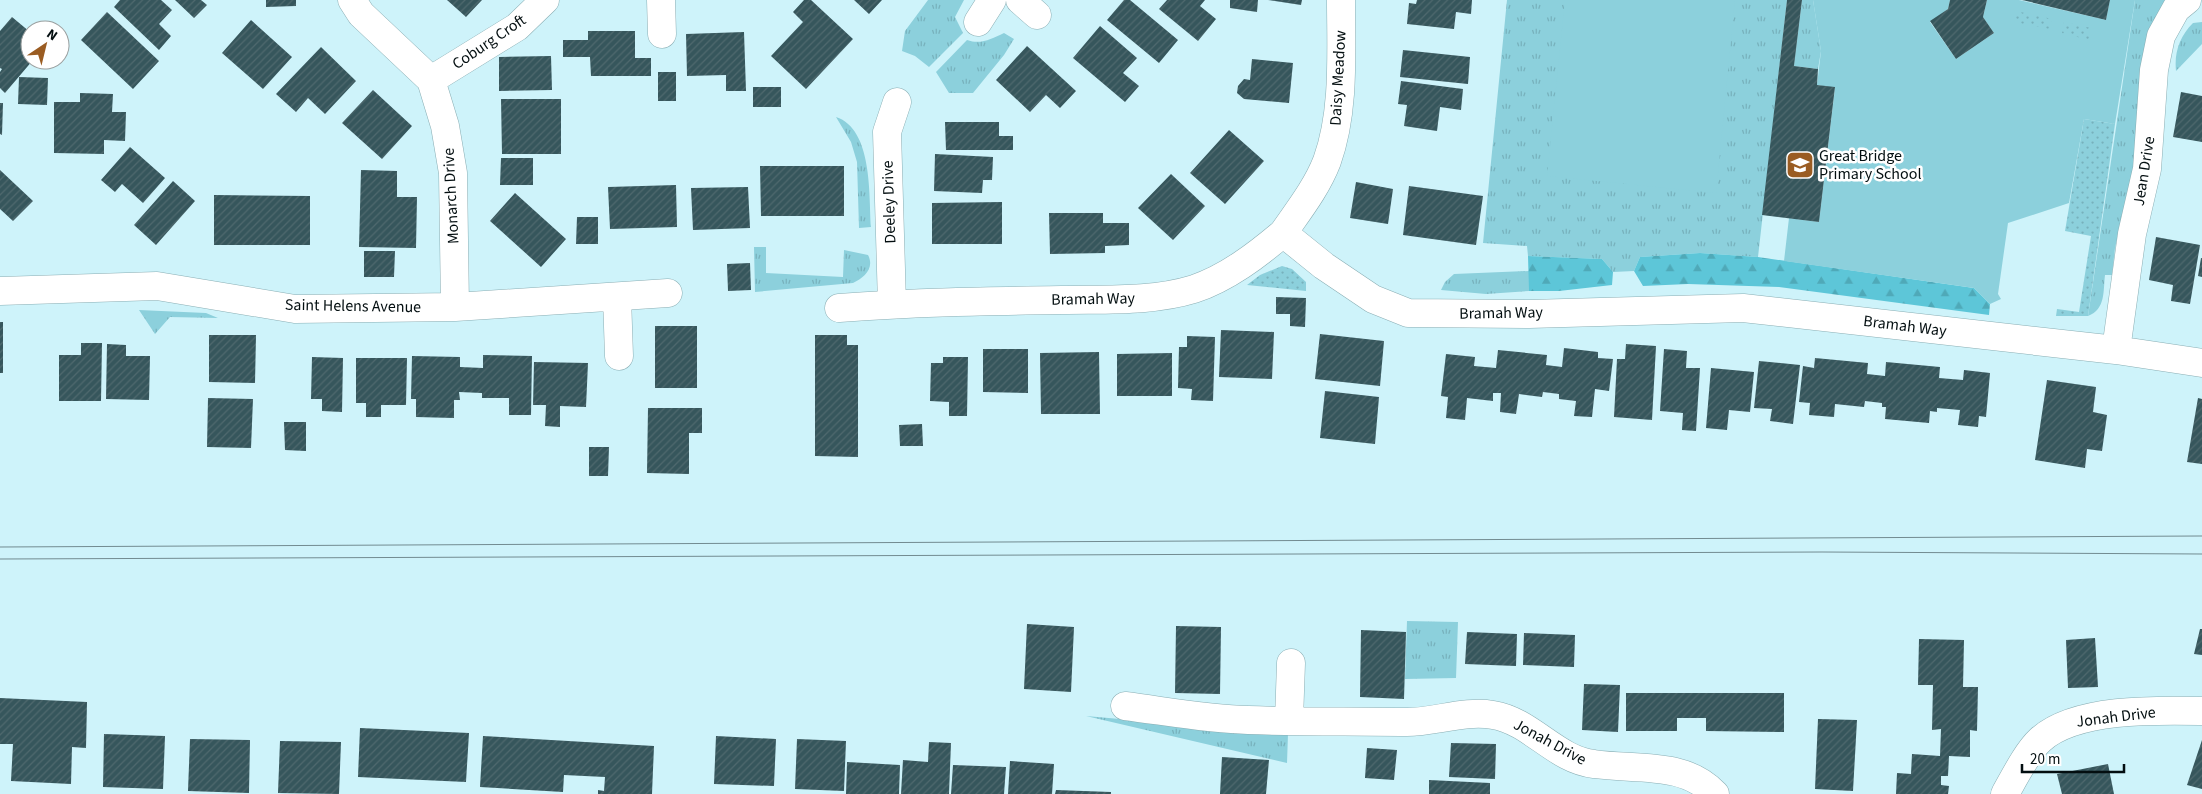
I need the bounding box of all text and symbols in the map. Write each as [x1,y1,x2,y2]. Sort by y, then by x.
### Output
street label: Coburg Croft [448,9,531,75]
north arrow [20,20,70,70]
text: N [42,24,61,46]
street label: Daisy Meadow [1325,29,1352,126]
street label: Jean Drive [2128,135,2160,207]
place label: Great Bridge Primary School [1819,145,1921,185]
street label: Monarch Drive [437,147,465,245]
school or university icon: Great Bridge Primary School [1785,150,1815,180]
street label: Deeley Drive [877,160,901,244]
street label: Bramah Way [1051,287,1136,311]
street label: Saint Helens Avenue [285,294,421,318]
street label: Bramah Way [1459,301,1544,325]
street label: Bramah Way [1862,310,1948,342]
street label: Jonah Drive [2075,701,2157,733]
street label: Jonah Drive [1510,714,1590,770]
scale bar [2022,742,2124,774]
text: 20 m [2030,749,2060,770]

